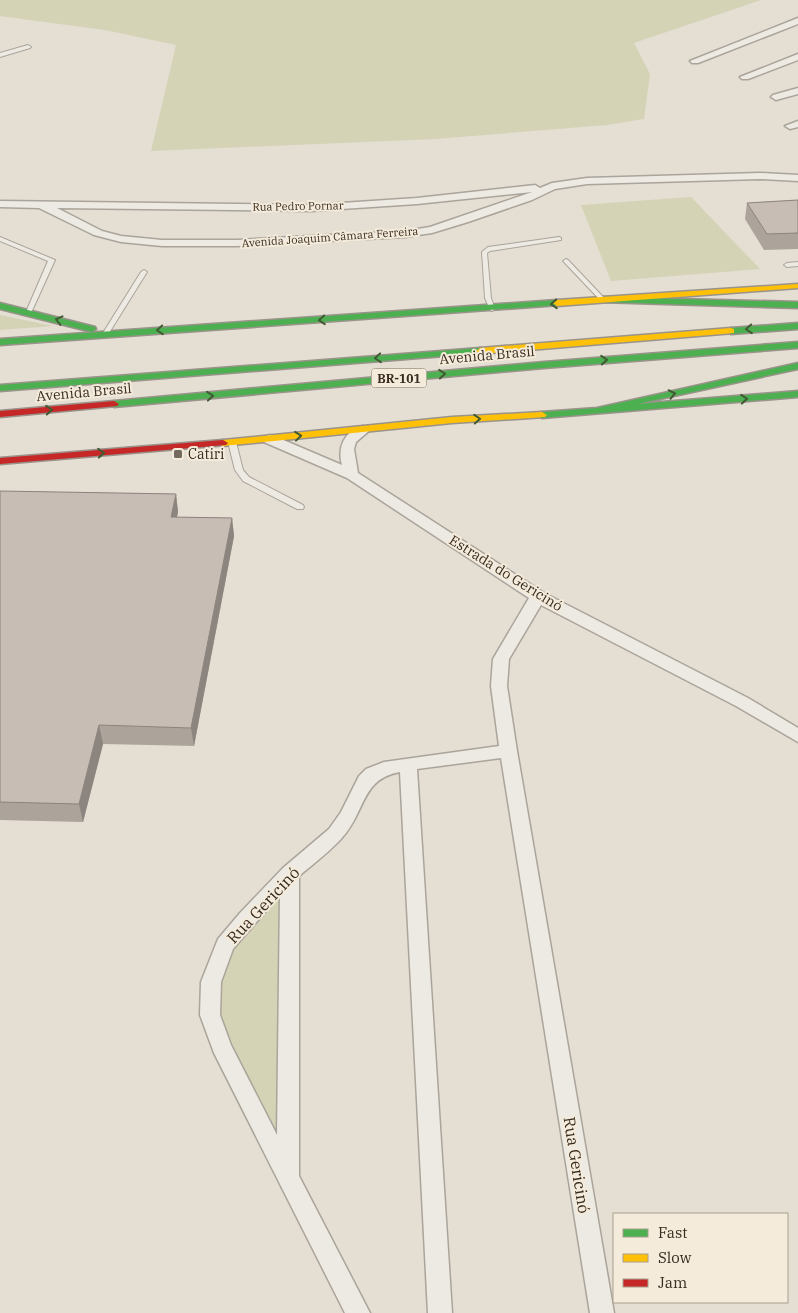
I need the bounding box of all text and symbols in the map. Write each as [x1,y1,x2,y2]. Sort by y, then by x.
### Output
street label: Rua Pedro Pornar [252,198,344,214]
street label: Avenida Joaquim Câmara Ferreira [241,224,419,250]
one-way arrow [550,298,558,309]
one-way arrow [318,314,326,325]
one-way arrow [54,315,63,326]
one-way arrow [156,324,164,335]
one-way arrow [745,324,753,335]
street label: Avenida Brasil [439,342,535,368]
one-way arrow [374,353,382,364]
one-way arrow [600,355,608,366]
road number: BR-101 [372,368,426,388]
one-way arrow [438,369,446,380]
street label: Avenida Brasil [36,379,132,405]
one-way arrow [668,389,677,400]
one-way arrow [207,391,215,402]
one-way arrow [740,393,748,404]
one-way arrow [45,405,53,416]
one-way arrow [473,413,481,424]
one-way arrow [294,431,302,442]
place label: Catiri [188,445,224,463]
one-way arrow [97,447,105,458]
marker: Catiri [172,448,184,460]
street label: Estrada do Gericinó [446,531,566,615]
street label: Rua Gericinó [222,862,304,948]
street label: Rua Gericinó [559,1115,595,1215]
legend [613,1213,788,1303]
text: Fast [658,1223,688,1242]
text: Slow [658,1248,692,1267]
text: Jam [658,1273,687,1292]

